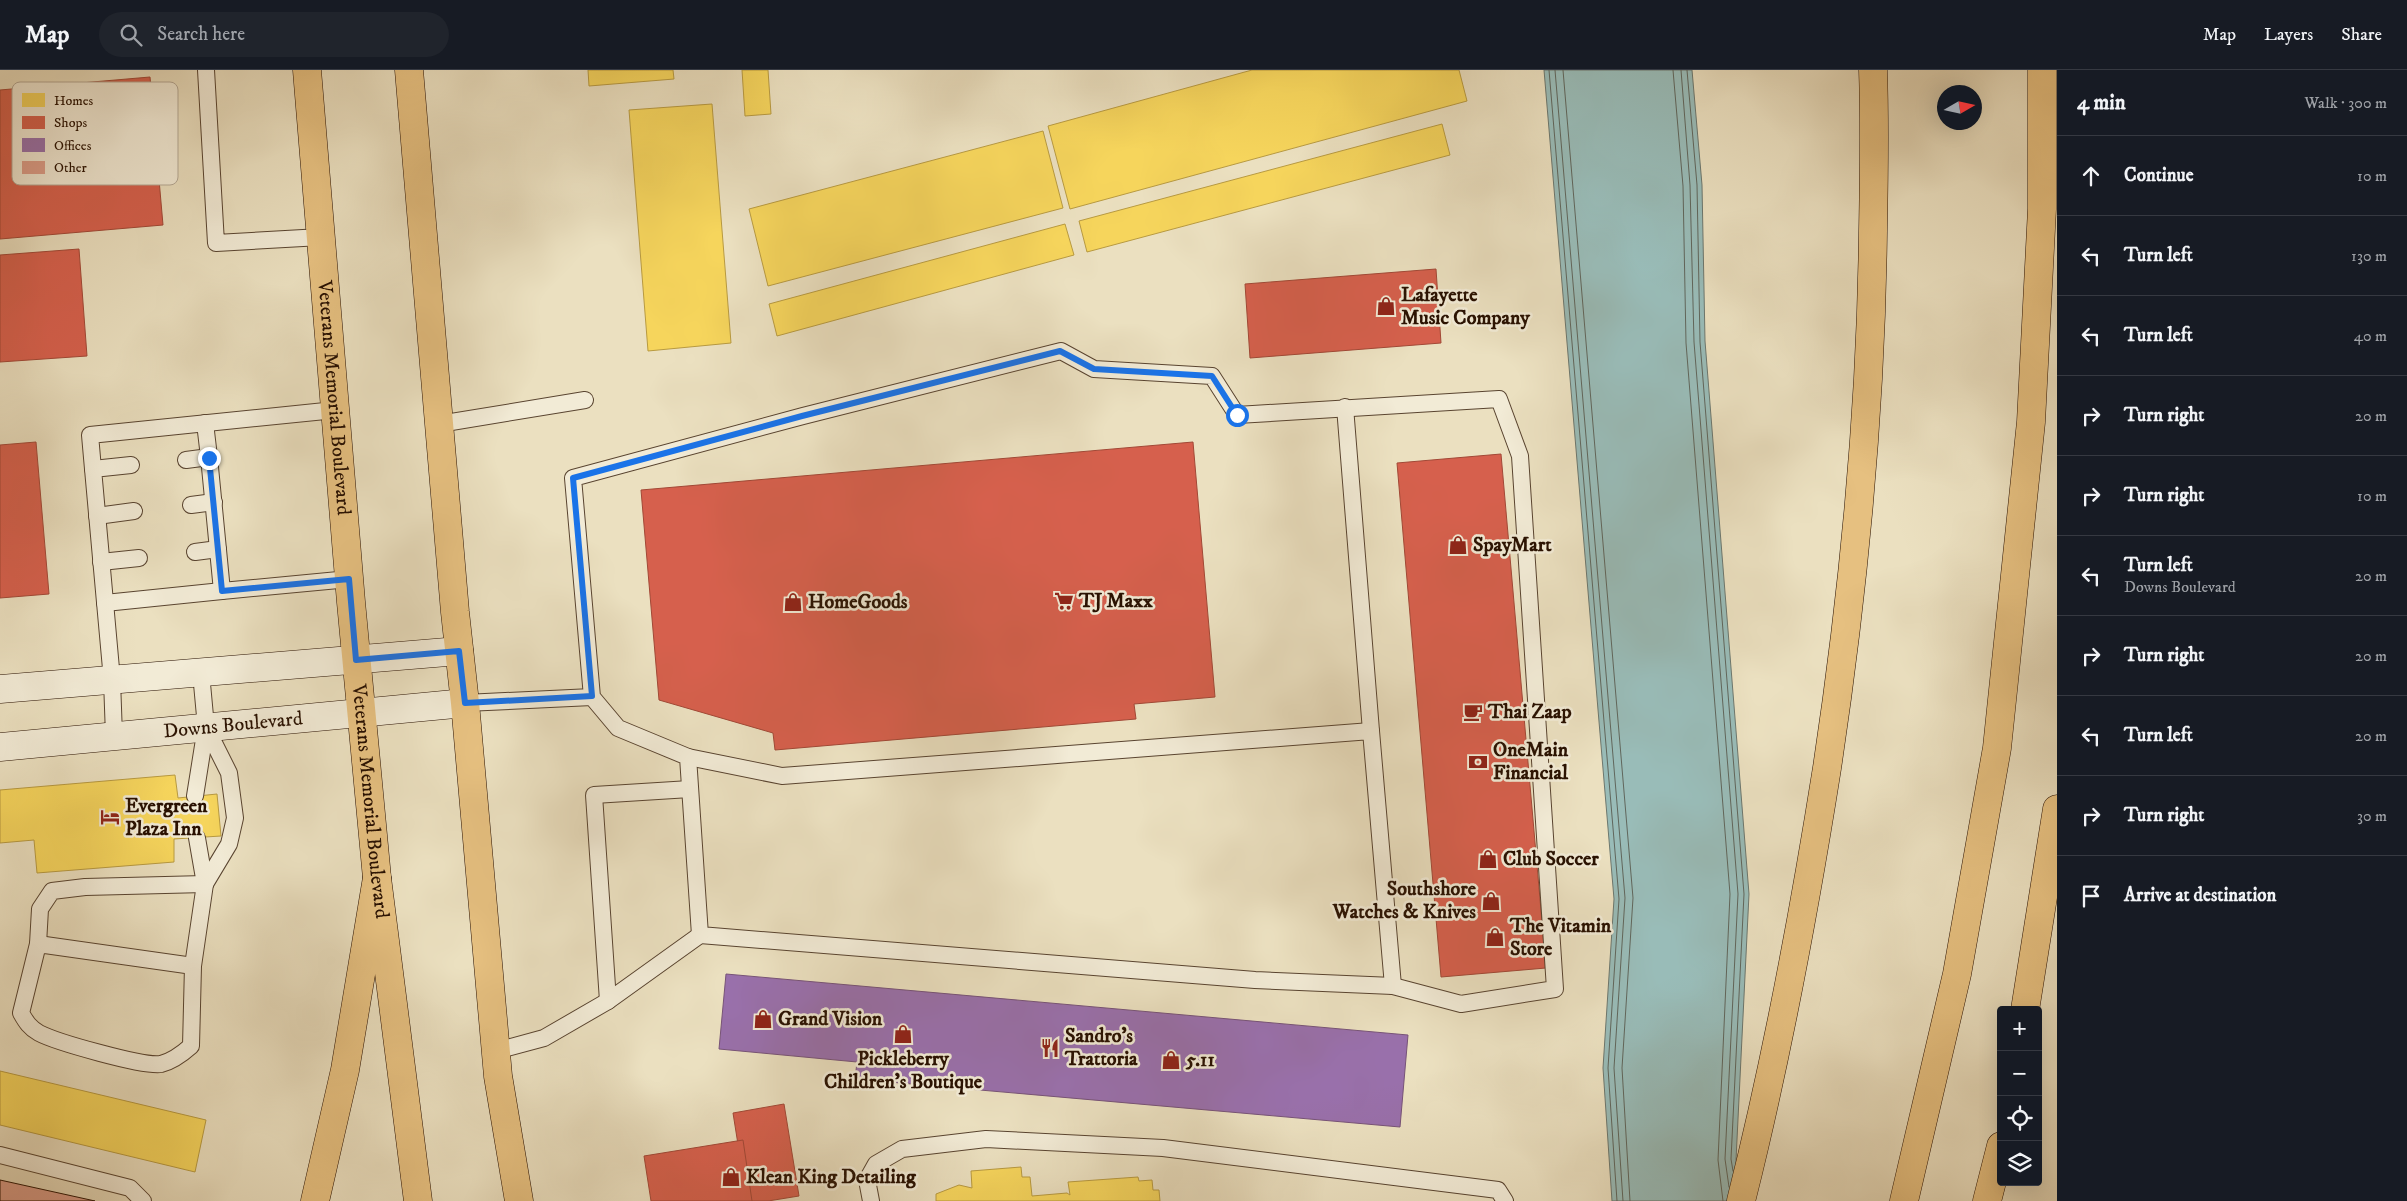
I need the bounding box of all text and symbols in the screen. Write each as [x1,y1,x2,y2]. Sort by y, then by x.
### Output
search box [99,12,449,57]
text: Map [25,20,69,50]
icon: search [117,21,145,49]
text: Search here [157,23,245,46]
text: Map [2203,24,2236,46]
text: Layers [2264,24,2313,46]
text: Share [2341,24,2382,46]
legend [12,82,178,185]
north arrow [1937,85,1982,130]
text: 4 min [2077,90,2126,116]
text: Homes [54,92,94,110]
text: Walk · 300 m [2304,93,2387,113]
text: Shops [54,114,87,132]
text: Offices [54,137,92,155]
text: Other [54,159,87,177]
icon: ahead [2077,162,2105,190]
text: Continue [2124,164,2194,187]
text: 10 m [2357,166,2387,186]
icon: left [2077,242,2105,270]
text: Turn left [2124,244,2193,267]
text: 130 m [2351,246,2387,266]
street label: Veterans Memorial Boulevard [312,279,356,516]
place label: Lafayette Music Company [1401,283,1530,331]
shop icon: Lafayette Music Company [1375,295,1397,317]
icon: left [2077,322,2105,350]
text: Turn left [2124,324,2193,347]
text: 40 m [2354,326,2387,346]
icon: right [2077,402,2105,430]
route start [1226,404,1249,427]
text: Turn right [2124,404,2204,427]
text: 20 m [2355,406,2387,426]
route end [198,447,221,470]
icon: right [2077,482,2105,510]
text: Turn right [2124,484,2204,507]
text: 10 m [2357,486,2387,506]
place label: SpayMart [1473,533,1552,558]
shop icon: SpayMart [1447,534,1469,556]
text: Turn left [2124,554,2193,577]
icon: left [2077,562,2105,590]
text: 20 m [2355,566,2387,586]
text: Downs Boulevard [2124,577,2236,597]
place label: TJ Maxx [1078,589,1153,614]
place label: HomeGoods [808,590,908,615]
supermarket icon: TJ Maxx [1053,590,1075,612]
shop icon: HomeGoods [782,591,804,613]
icon: right [2077,642,2105,670]
text: Turn right [2124,644,2204,667]
text: 20 m [2355,646,2387,666]
street label: Veterans Memorial Boulevard [346,682,395,920]
place label: Thai Zaap [1487,700,1571,725]
cafe icon: Thai Zaap [1462,701,1484,723]
street label: Downs Boulevard [162,706,304,744]
icon: left [2077,722,2105,750]
text: Turn left [2124,724,2193,747]
text: 20 m [2355,726,2387,746]
place label: OneMain Financial [1493,738,1569,786]
bank icon: OneMain Financial [1467,751,1489,773]
place label: Evergreen Plaza Inn [125,794,208,842]
icon: right [2077,802,2105,830]
text: Turn right [2124,804,2204,827]
hotel icon: Evergreen Plaza Inn [99,806,121,828]
text: 30 m [2357,806,2387,826]
place label: Club Soccer [1503,847,1599,872]
shop icon: Club Soccer [1477,848,1499,870]
place label: Southshore Watches & Knives [1332,877,1477,925]
icon: arrive [2077,882,2105,910]
text: Arrive at destination [2124,884,2276,907]
shop icon: Southshore Watches & Knives [1480,890,1502,912]
place label: The Vitamin Store [1509,914,1612,962]
shop icon: The Vitamin Store [1484,926,1506,948]
map controls [1997,1006,2042,1186]
button: + [1997,1006,2042,1051]
place label: Grand Vision [778,1007,883,1032]
shop icon: Grand Vision [752,1008,774,1030]
shop icon: Pickleberry Children's Boutique [892,1023,914,1045]
place label: Sandro's Trattoria [1064,1024,1138,1072]
restaurant icon: Sandro's Trattoria [1039,1037,1061,1059]
place label: Pickleberry Children's Boutique [824,1047,983,1095]
place label: 5.11 [1185,1048,1215,1073]
shop icon: 5.11 [1160,1049,1182,1071]
button: − [1997,1051,2042,1096]
button: locate [1997,1096,2042,1141]
button: layers [1997,1141,2042,1186]
place label: Klean King Detailing [746,1165,917,1190]
shop icon: Klean King Detailing [720,1166,742,1188]

